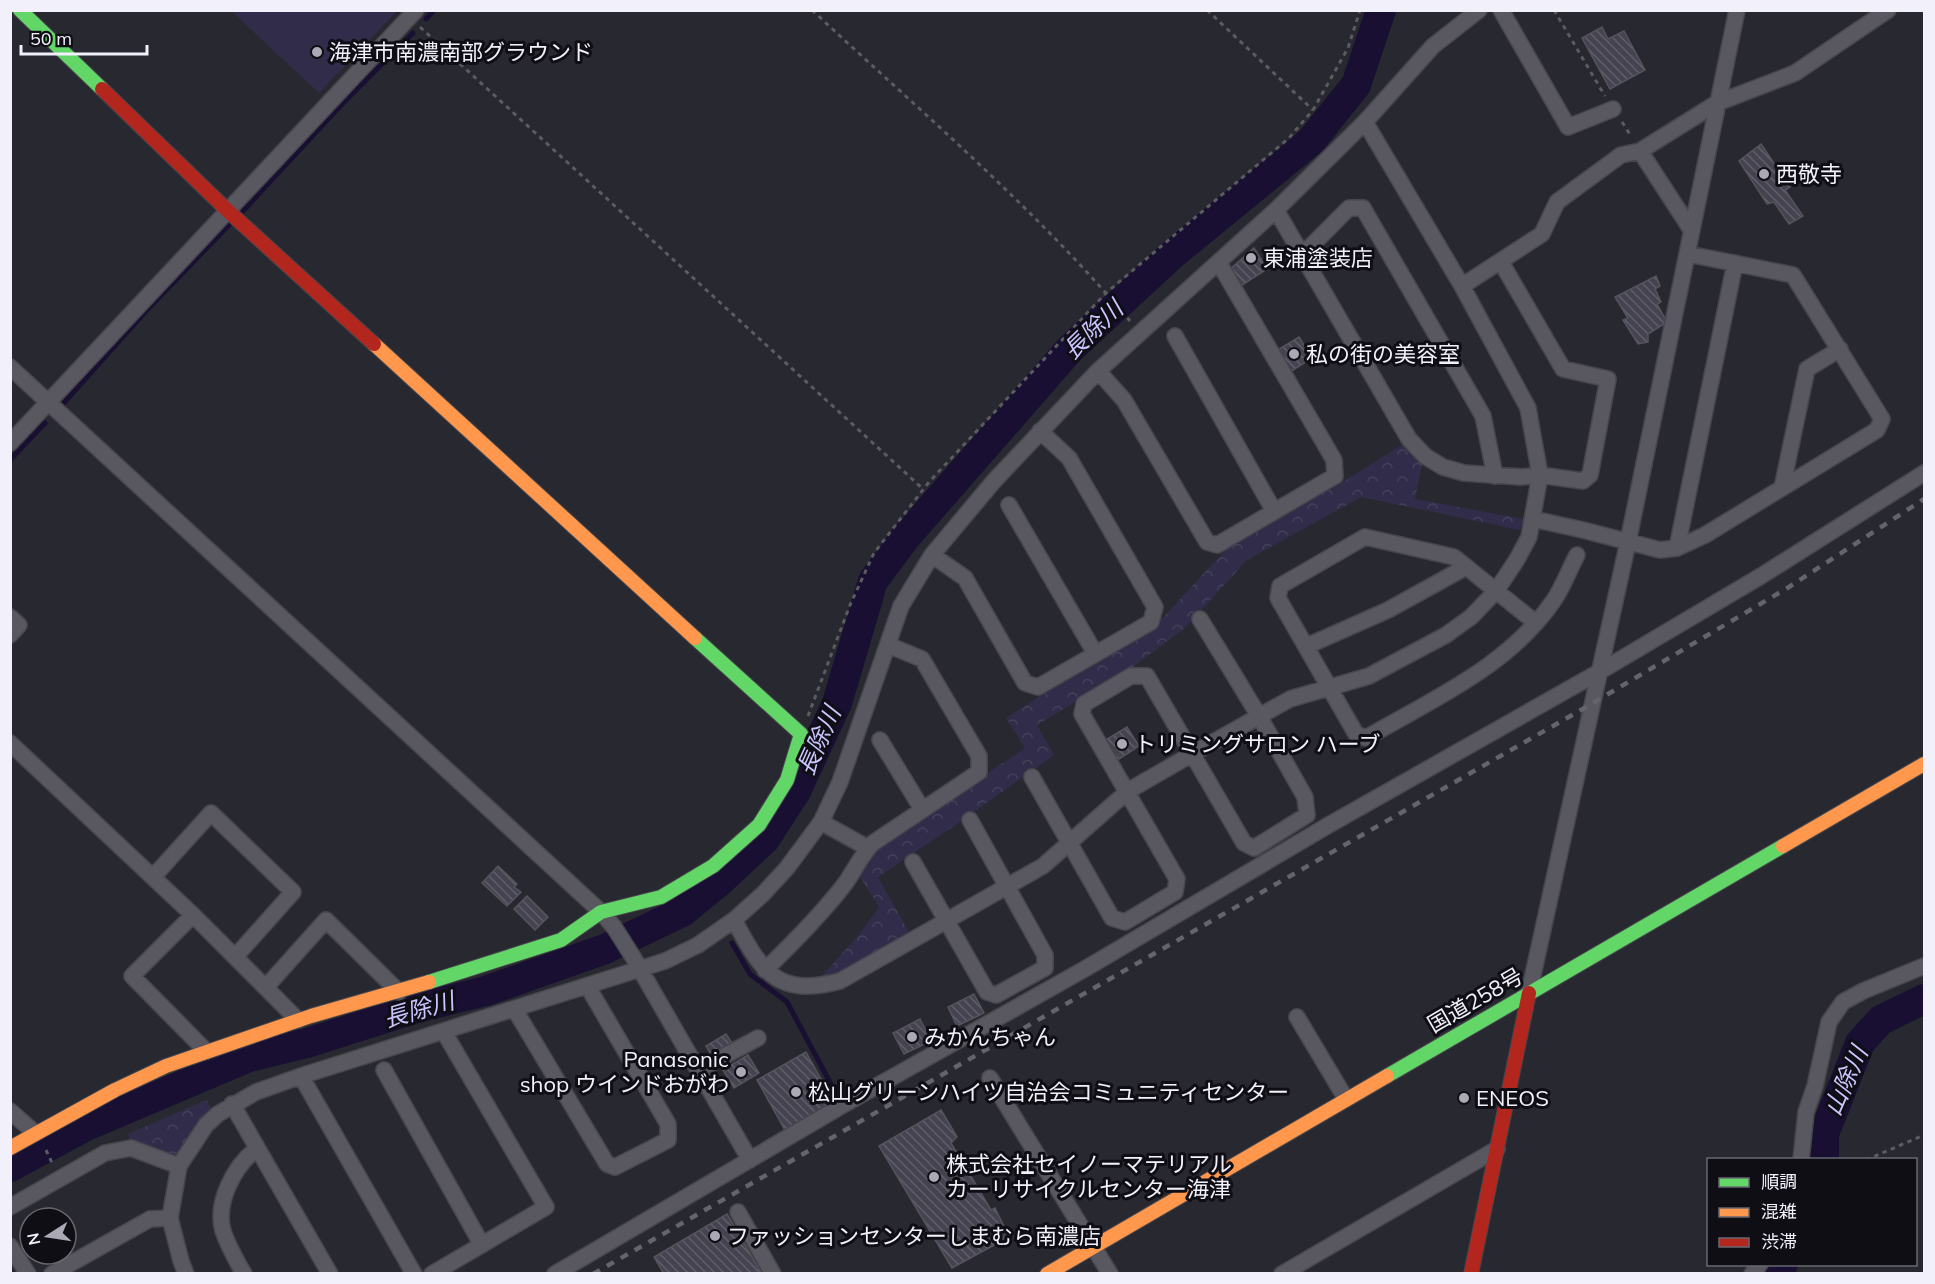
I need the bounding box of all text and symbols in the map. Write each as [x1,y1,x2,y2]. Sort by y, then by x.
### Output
scale bar [21,18,147,56]
text: 50 m [30,27,72,50]
place label: 海津市南濃南部グラウンド [329,38,593,66]
marker: 海津市南濃南部グラウンド [310,45,324,59]
place label: 西敬寺 [1776,160,1842,188]
marker: 西敬寺 [1757,167,1771,181]
place label: 東浦塗装店 [1263,244,1373,272]
marker: 東浦塗装店 [1244,251,1258,265]
water label: 長除川 [1056,291,1131,365]
place label: 私の街の美容室 [1306,340,1460,368]
marker: 私の街の美容室 [1287,347,1301,361]
water label: 長除川 [790,699,848,780]
place label: トリミングサロン ハーブ [1134,730,1380,758]
marker: トリミングサロン ハーブ [1115,737,1129,751]
street label: 国道258号 [1422,961,1528,1039]
water label: 長除川 [380,984,460,1033]
place label: みかんちゃん [924,1023,1056,1051]
marker: みかんちゃん [905,1030,919,1044]
water label: 山除川 [1817,1039,1875,1120]
place label: Panasonic shop ウインドおがわ [520,1045,729,1098]
marker: Panasonic shop ウインドおがわ [734,1065,748,1079]
place label: 松山グリーンハイツ自治会コミュニティセンター [808,1078,1289,1106]
place label: ENEOS [1476,1084,1549,1112]
marker: 松山グリーンハイツ自治会コミュニティセンター [789,1085,803,1099]
marker: ENEOS [1457,1091,1471,1105]
place label: 株式会社セイノーマテリアル カーリサイクルセンター海津 [946,1150,1232,1203]
legend [1707,1158,1917,1266]
marker: 株式会社セイノーマテリアル カーリサイクルセンター海津 [927,1170,941,1184]
text: 順調 [1761,1170,1797,1193]
text: 混雑 [1761,1200,1797,1223]
north arrow [18,1206,78,1266]
place label: ファッションセンターしまむら南濃店 [727,1222,1101,1250]
marker: ファッションセンターしまむら南濃店 [708,1229,722,1243]
text: 渋滞 [1761,1230,1797,1253]
text: N [22,1231,44,1247]

